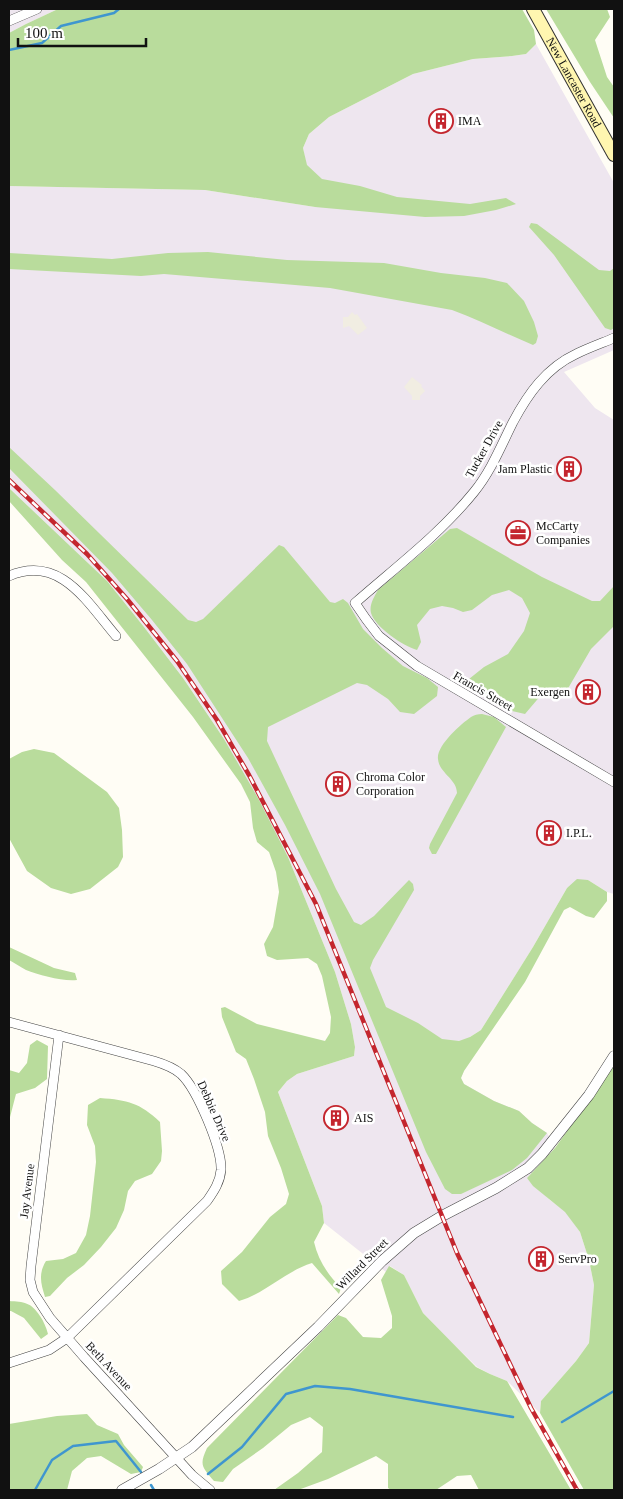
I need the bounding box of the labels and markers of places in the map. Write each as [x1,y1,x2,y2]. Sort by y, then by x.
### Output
building icon: IMA [428,108,454,134]
place label: IMA [458,114,482,128]
building icon: Jam Plastic [556,456,582,482]
place label: Jam Plastic [498,462,552,476]
place label: McCarty Companies [536,519,590,547]
office icon: McCarty Companies [505,520,531,546]
building icon: Exergen [575,679,601,705]
place label: Exergen [530,685,570,699]
place label: Chroma Color Corporation [356,770,425,798]
building icon: Chroma Color Corporation [325,771,351,797]
building icon: I.P.L. [536,820,562,846]
place label: I.P.L. [566,826,592,840]
building icon: AIS [323,1105,349,1131]
place label: AIS [354,1111,373,1125]
building icon: ServPro [528,1246,554,1272]
place label: ServPro [558,1252,597,1266]

